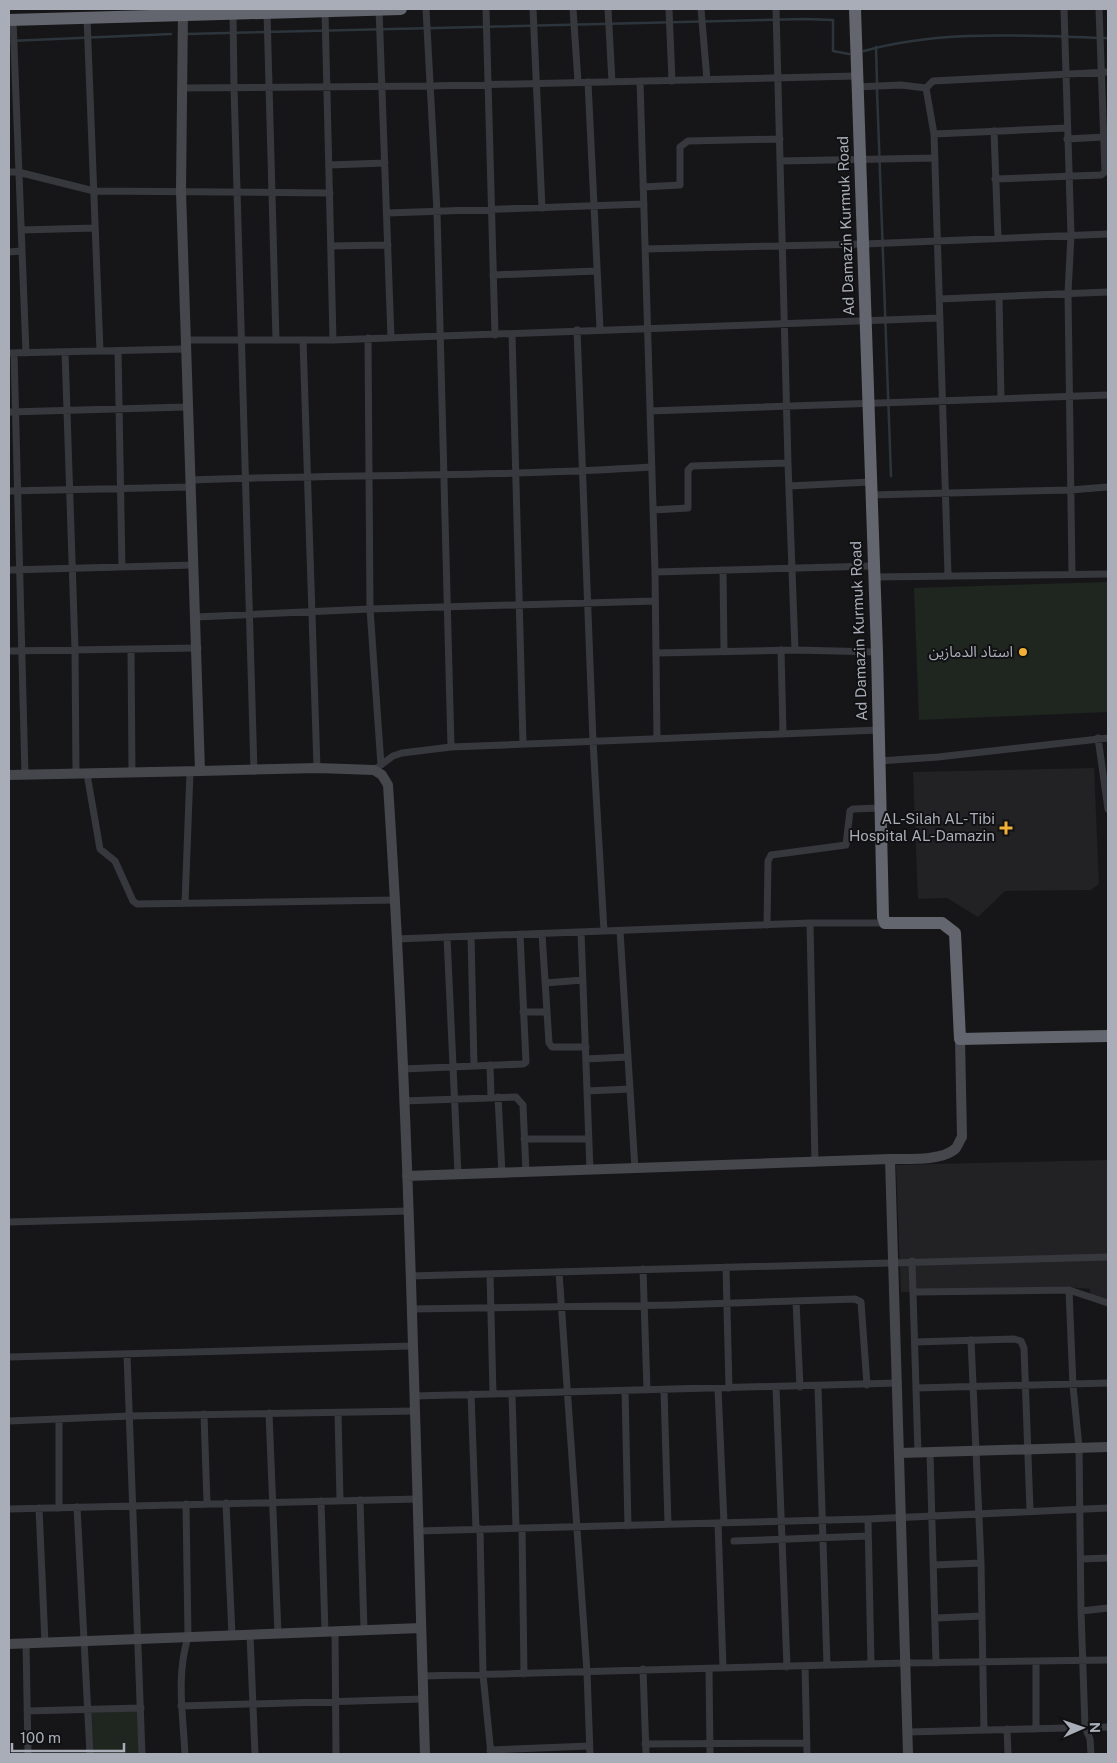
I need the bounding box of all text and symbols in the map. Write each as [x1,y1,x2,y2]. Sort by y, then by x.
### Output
street label: Ad Damazin Kurmuk Road [834,136,857,316]
street label: Ad Damazin Kurmuk Road [847,541,870,721]
place label: استاد الدمازين [929,643,1013,661]
marker: استاد الدمازين [1017,646,1029,658]
place label: AL-Silah AL- Tibi Hospital AL-Damazin [849,810,995,844]
marker: AL-Silah AL- Tibi Hospital AL-Damazin [999,821,1013,835]
north arrow [1057,1703,1107,1753]
scale bar [12,1720,125,1752]
text: N [1087,1722,1103,1733]
text: 100 m [20,1729,61,1746]

